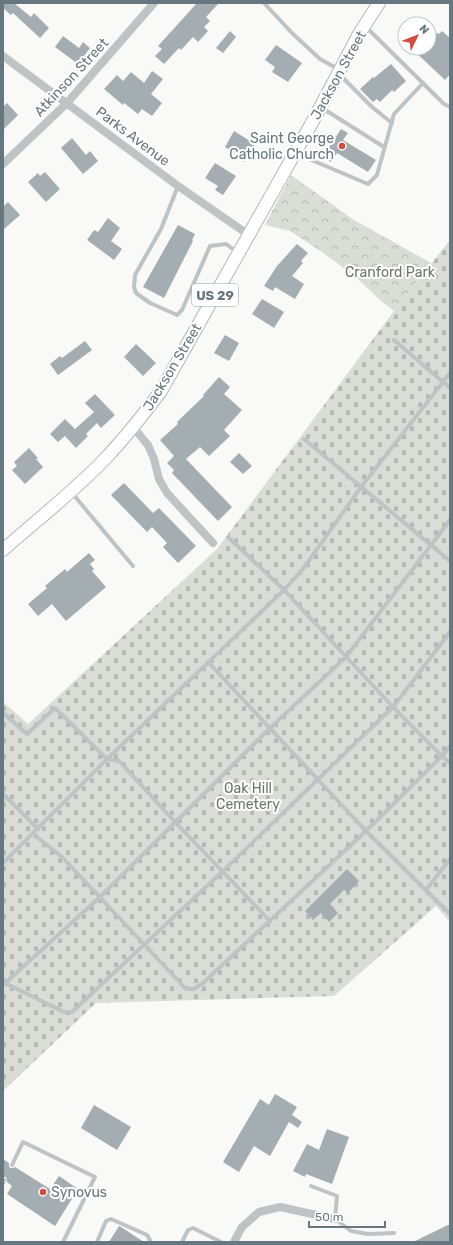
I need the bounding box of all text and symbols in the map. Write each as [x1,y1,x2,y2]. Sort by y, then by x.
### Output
north arrow [397,16,437,56]
text: N [416,22,431,37]
street label: Jackson Street [307,27,370,123]
street label: Atkinson Street [31,34,112,120]
street label: Parks Avenue [92,103,173,170]
place label: Saint George Catholic Church [229,130,334,163]
marker: Saint George Catholic Church [337,141,347,151]
park label: Cranford Park [345,264,436,281]
road number: US 29 [192,284,238,306]
street label: Jackson Street [140,320,205,414]
park label: Oak Hill Cemetery [216,780,280,813]
place label: Synovus [51,1184,107,1201]
marker: Synovus [38,1187,48,1197]
scale bar [309,1203,385,1229]
text: 50 m [315,1210,343,1224]

